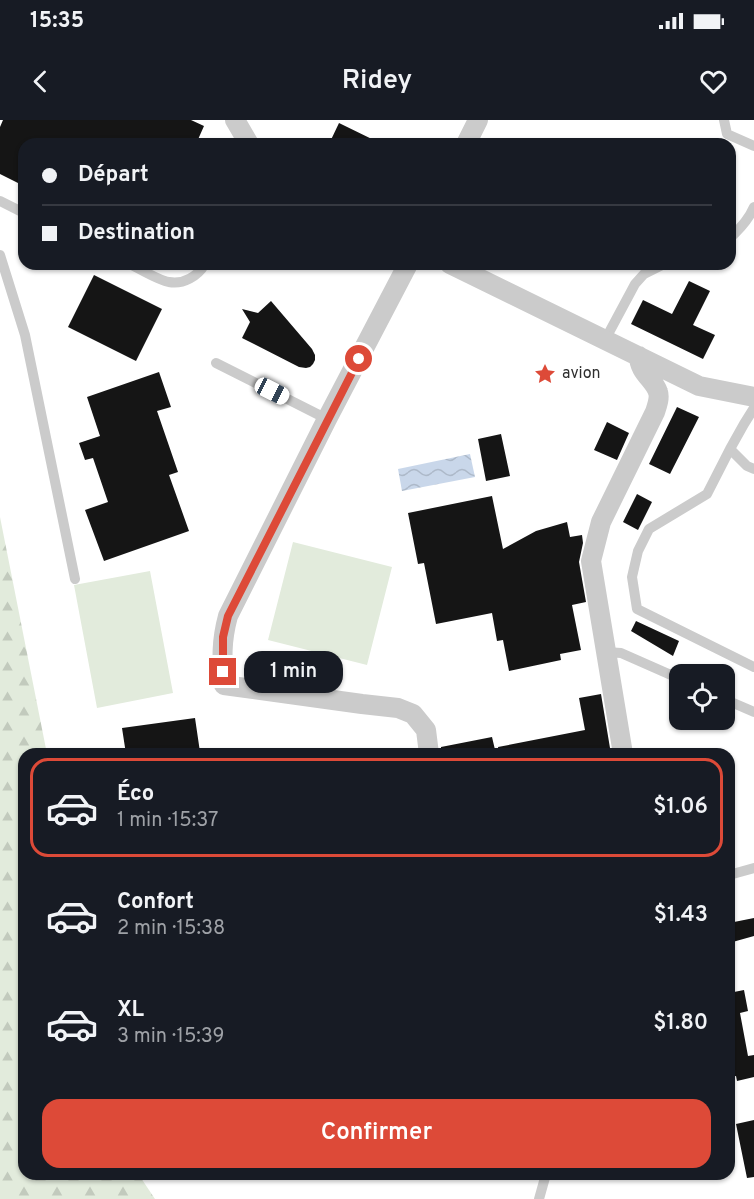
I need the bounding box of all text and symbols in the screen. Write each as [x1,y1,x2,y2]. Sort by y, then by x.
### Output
text: 15:35 [30,8,84,35]
text: Ridey [342,64,412,98]
icon: back [24,65,57,98]
icon: heart [697,65,730,98]
text: Départ [78,162,149,189]
text: Destination [78,220,195,247]
route start [345,345,372,372]
place icon: avion [533,362,557,386]
place label: avion [562,364,601,384]
car [252,375,292,407]
callout: 1 min [244,651,343,693]
route end [209,658,236,685]
text: 1 min [270,659,317,685]
map controls [669,664,735,730]
button: locate [669,664,735,730]
icon: car [45,781,99,835]
text: Éco [117,781,154,808]
text: $1.06 [653,794,708,821]
text: 1 min · 15:37 [117,808,219,834]
icon: car [45,889,99,943]
text: Confort [117,889,194,916]
text: $1.43 [654,902,708,929]
text: 2 min · 15:38 [117,916,225,942]
icon: car [45,997,99,1051]
text: XL [117,997,144,1024]
text: $1.80 [653,1010,708,1037]
text: 3 min · 15:39 [117,1024,224,1050]
button: Confirmer [42,1099,711,1168]

